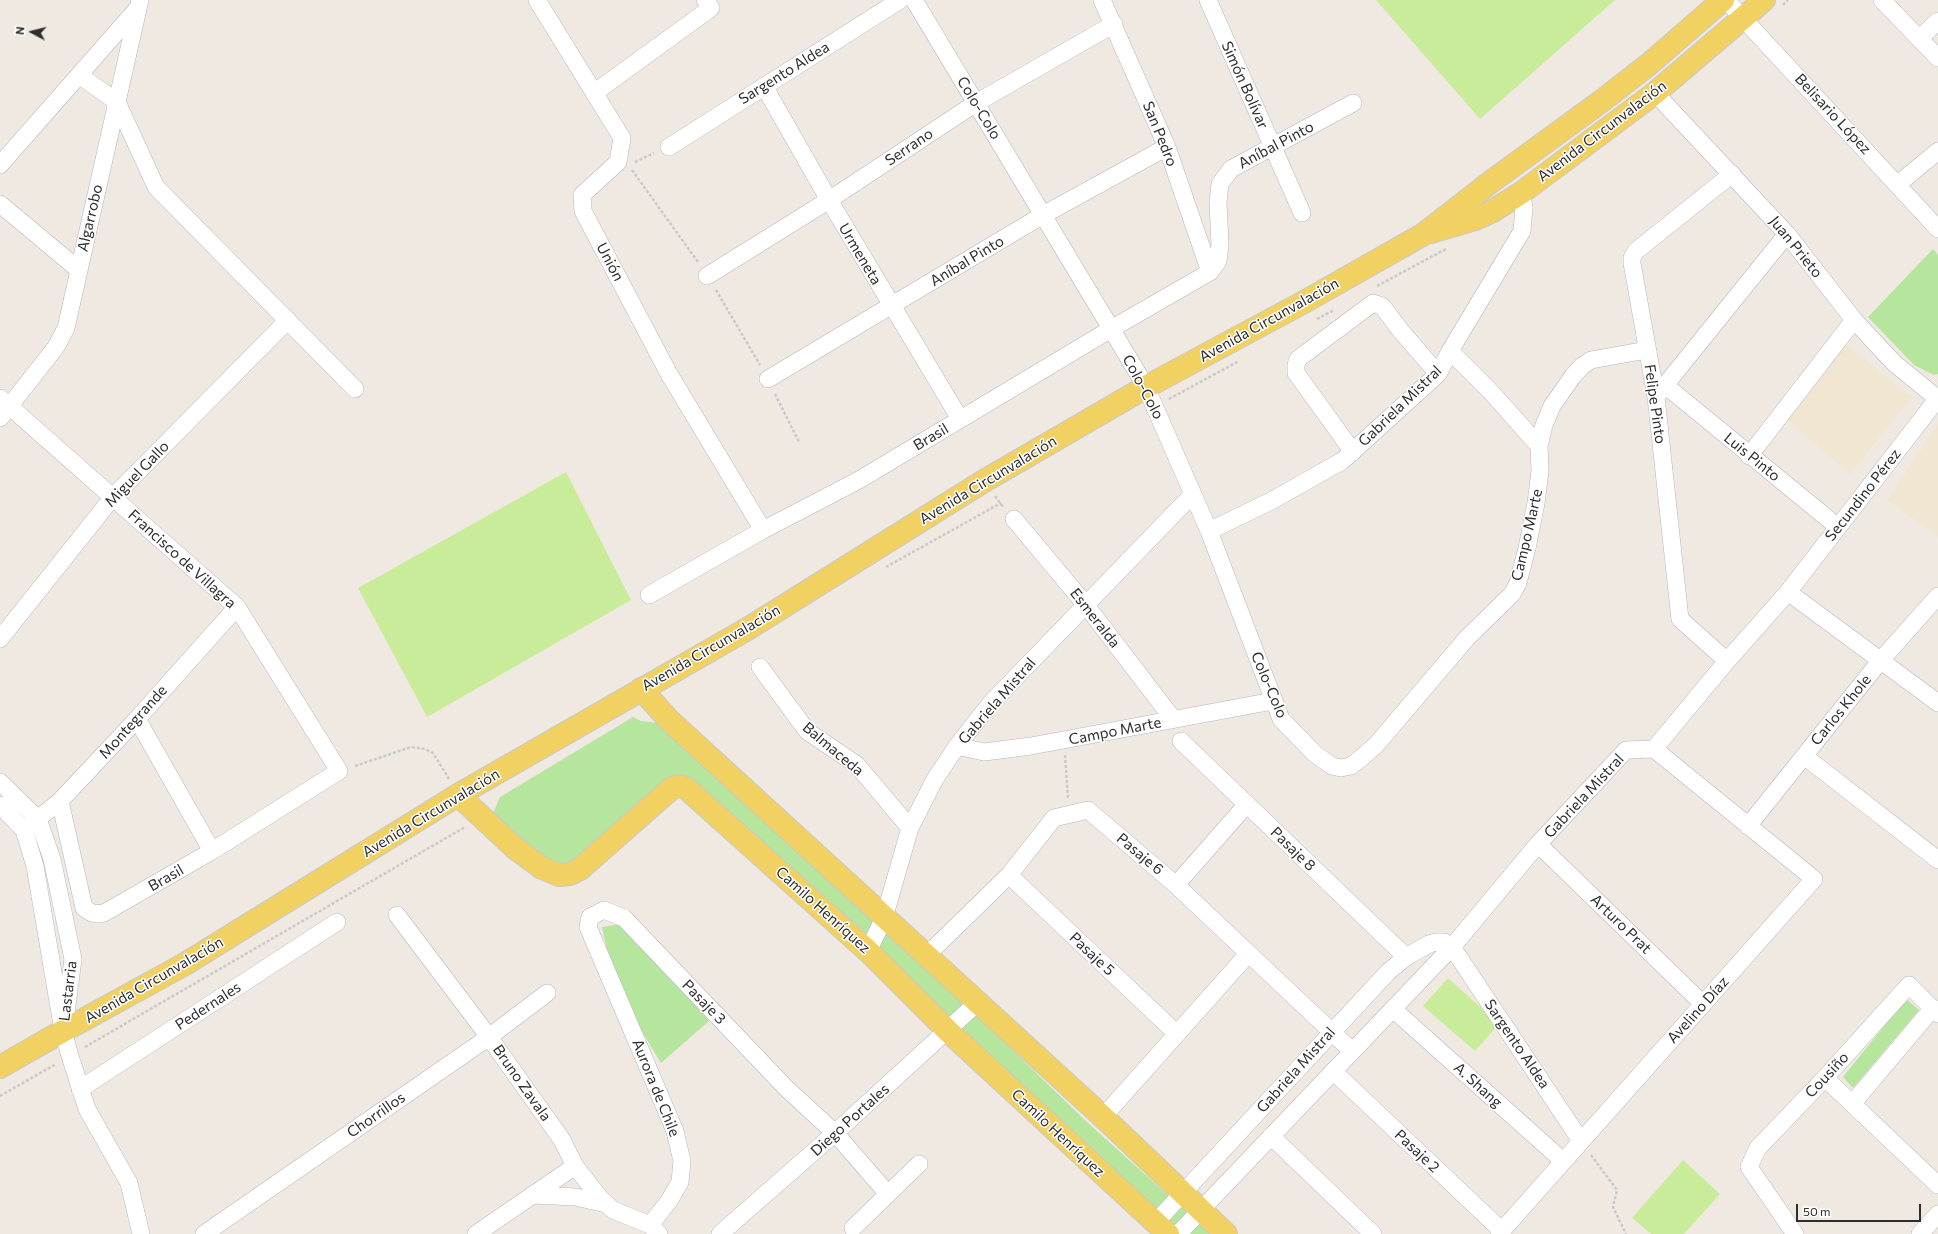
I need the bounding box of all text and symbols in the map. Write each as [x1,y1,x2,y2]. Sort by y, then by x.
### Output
north arrow [12,12,52,52]
text: N [13,26,27,35]
street label: Sargento Aldea [735,38,833,108]
street label: Simón Bolívar [1218,38,1272,132]
street label: Belisario López [1791,70,1875,158]
street label: Colo-Colo [953,73,1005,143]
street label: Avenida Circunvalación [1534,77,1670,185]
street label: San Pedro [1139,99,1181,169]
street label: Aníbal Pinto [1235,118,1317,172]
street label: Serrano [882,124,936,170]
street label: Algarrobo [74,183,106,253]
street label: Juan Prieto [1766,213,1826,281]
street label: Urmeneta [835,220,885,288]
street label: Aníbal Pinto [927,232,1007,290]
street label: Unión [592,240,628,284]
street label: Avenida Circunvalación [1196,274,1342,366]
street label: Colo-Colo [1119,352,1167,422]
street label: Gabriela Mistral [1355,362,1445,450]
street label: Felipe Pinto [1640,363,1670,445]
street label: Brasil [910,420,952,454]
street label: Luis Pinto [1720,429,1784,485]
street label: Avenida Circunvalación [916,432,1060,528]
street label: Miguel Gallo [101,437,173,511]
street label: Secundino Pérez [1821,445,1905,545]
street label: Campo Marte [1508,487,1546,583]
street label: Francisco de Villagra [124,506,240,612]
street label: Esmeralda [1066,585,1124,651]
street label: Avenida Circunvalación [639,601,783,695]
street label: Colo-Colo [1247,649,1291,721]
street label: Gabriela Mistral [955,654,1039,748]
street label: Carlos Khole [1807,671,1875,749]
street label: Montegrande [95,681,171,763]
street label: Campo Marte [1067,713,1163,749]
street label: Balmaceda [799,718,867,780]
street label: Gabriela Mistral [1540,750,1628,842]
street label: Avenida Circunvalación [359,765,503,861]
street label: Pasaje 8 [1267,823,1319,875]
street label: Pasaje 6 [1113,829,1167,879]
street label: Brasil [145,861,187,895]
street label: Camilo Henríquez [772,863,874,957]
street label: Arturo Prat [1587,891,1655,957]
street label: Pasaje 5 [1066,929,1118,979]
street label: Avenida Circunvalación [82,933,226,1027]
street label: Lastarria [55,960,81,1022]
street label: Avelino Díaz [1663,973,1733,1047]
street label: Pasaje 3 [678,976,730,1028]
street label: Pedernales [172,978,244,1034]
street label: Sargento Aldea [1481,996,1553,1092]
street label: Gabriela Mistral [1253,1024,1339,1116]
street label: Aurora de Chile [628,1037,684,1139]
street label: Bruno Zavala [489,1041,555,1125]
street label: Cousiño [1801,1048,1853,1102]
street label: A. Shang [1450,1059,1506,1111]
street label: Diego Portales [807,1080,893,1160]
street label: Camilo Henríquez [1008,1085,1108,1181]
street label: Chorrillos [343,1088,409,1142]
street label: Pasaje 2 [1391,1126,1443,1176]
scale bar [1798,1196,1923,1222]
text: 50 m [1803,1204,1831,1218]

